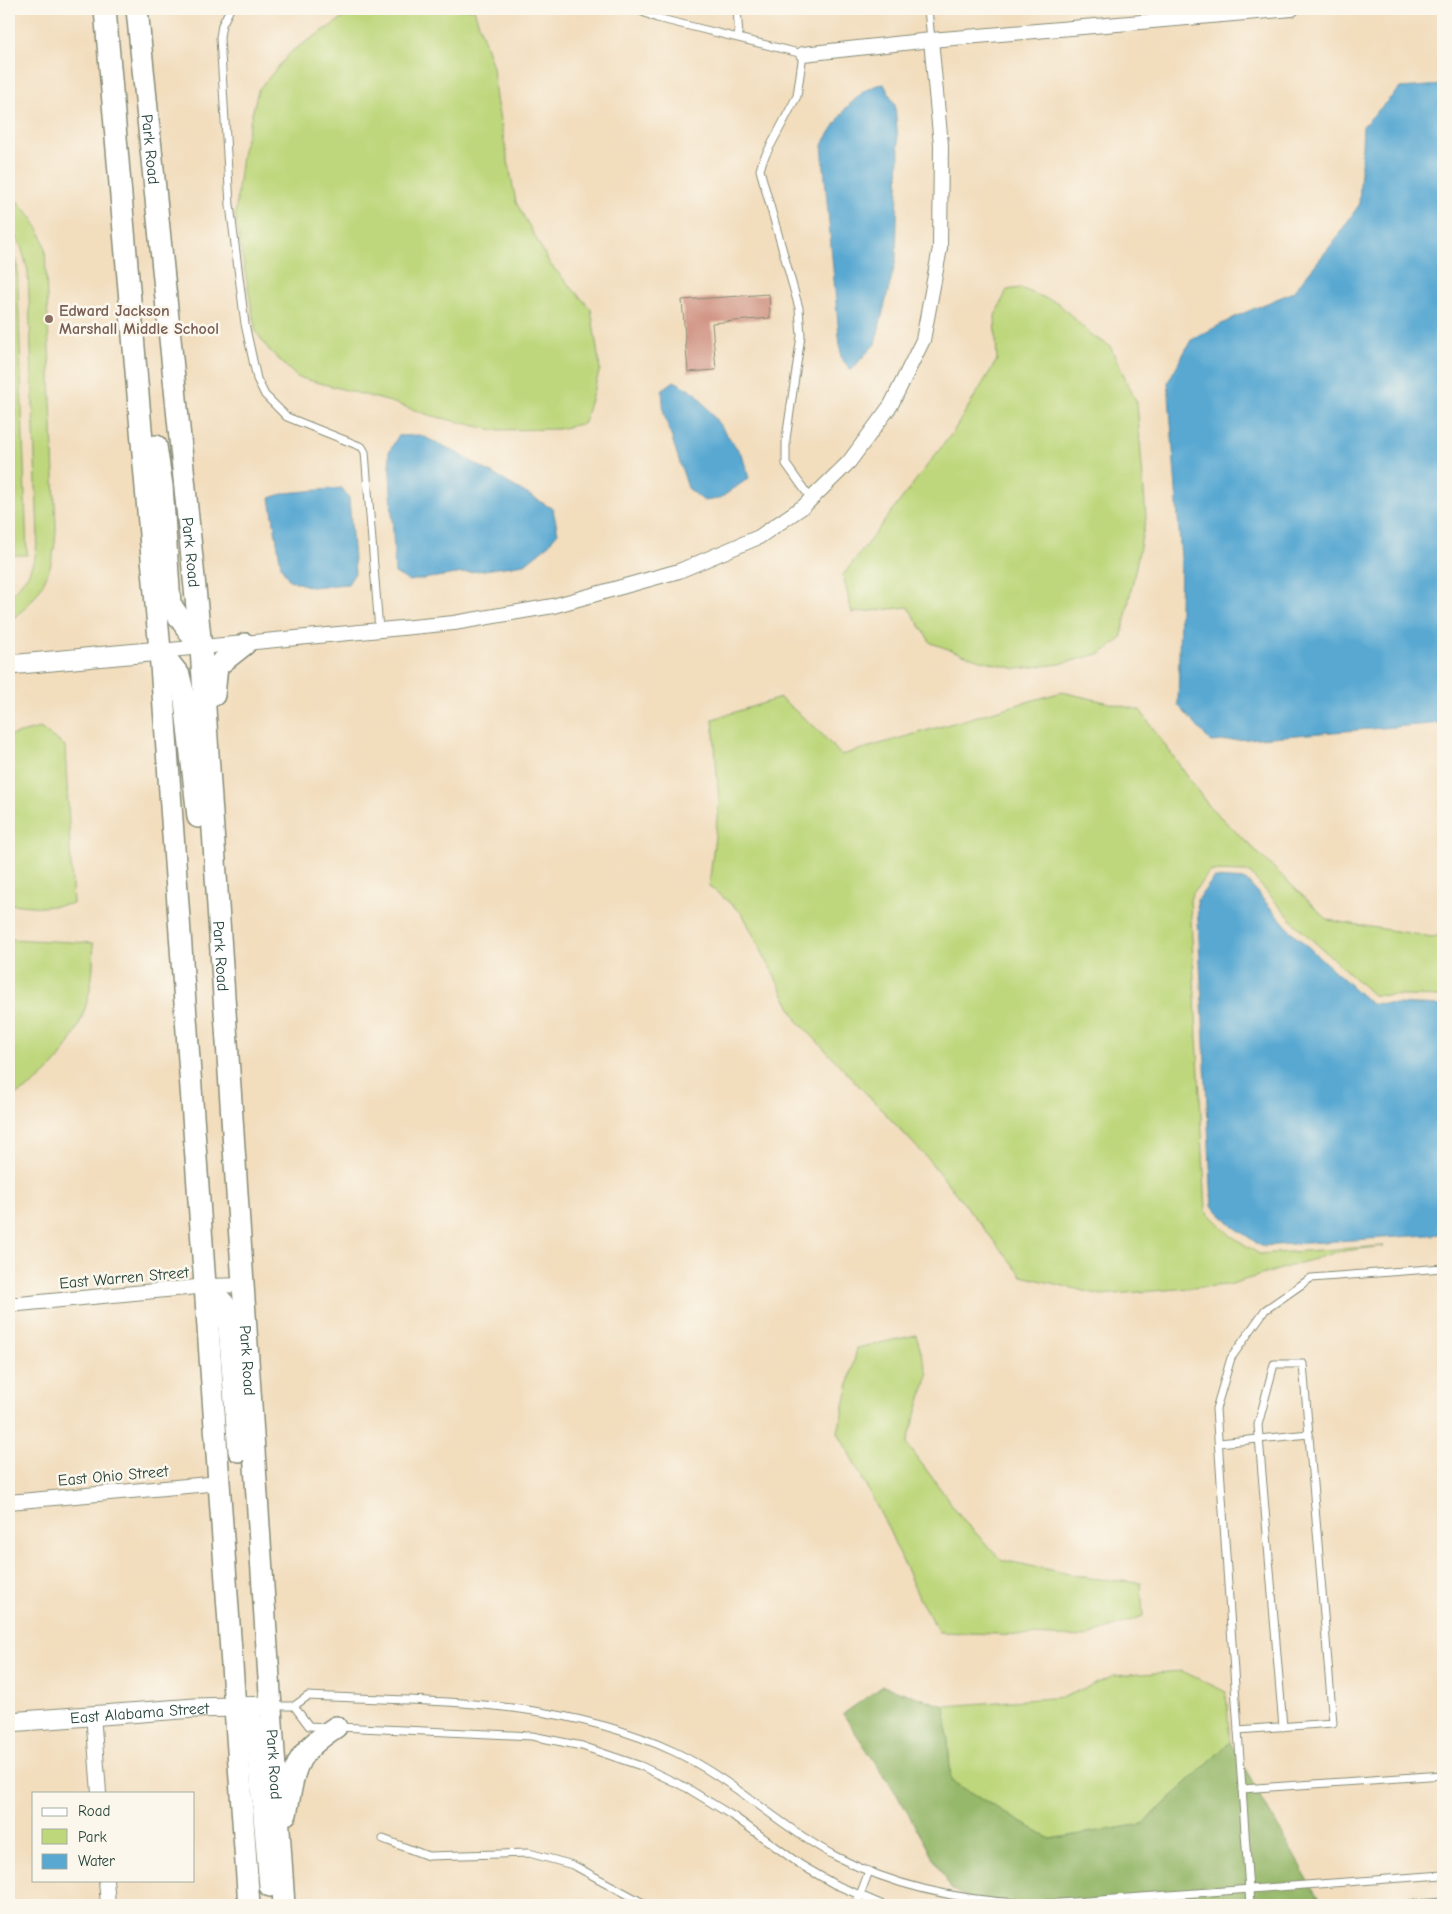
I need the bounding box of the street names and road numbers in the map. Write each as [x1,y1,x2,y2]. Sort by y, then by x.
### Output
street label: Park Road [138,113,163,185]
street label: Park Road [178,516,203,588]
street label: Park Road [209,920,232,992]
street label: East Warren Street [58,1263,190,1293]
street label: Park Road [236,1324,258,1396]
street label: East Ohio Street [57,1462,170,1490]
street label: East Alabama Street [70,1700,210,1727]
street label: Park Road [262,1729,285,1800]

